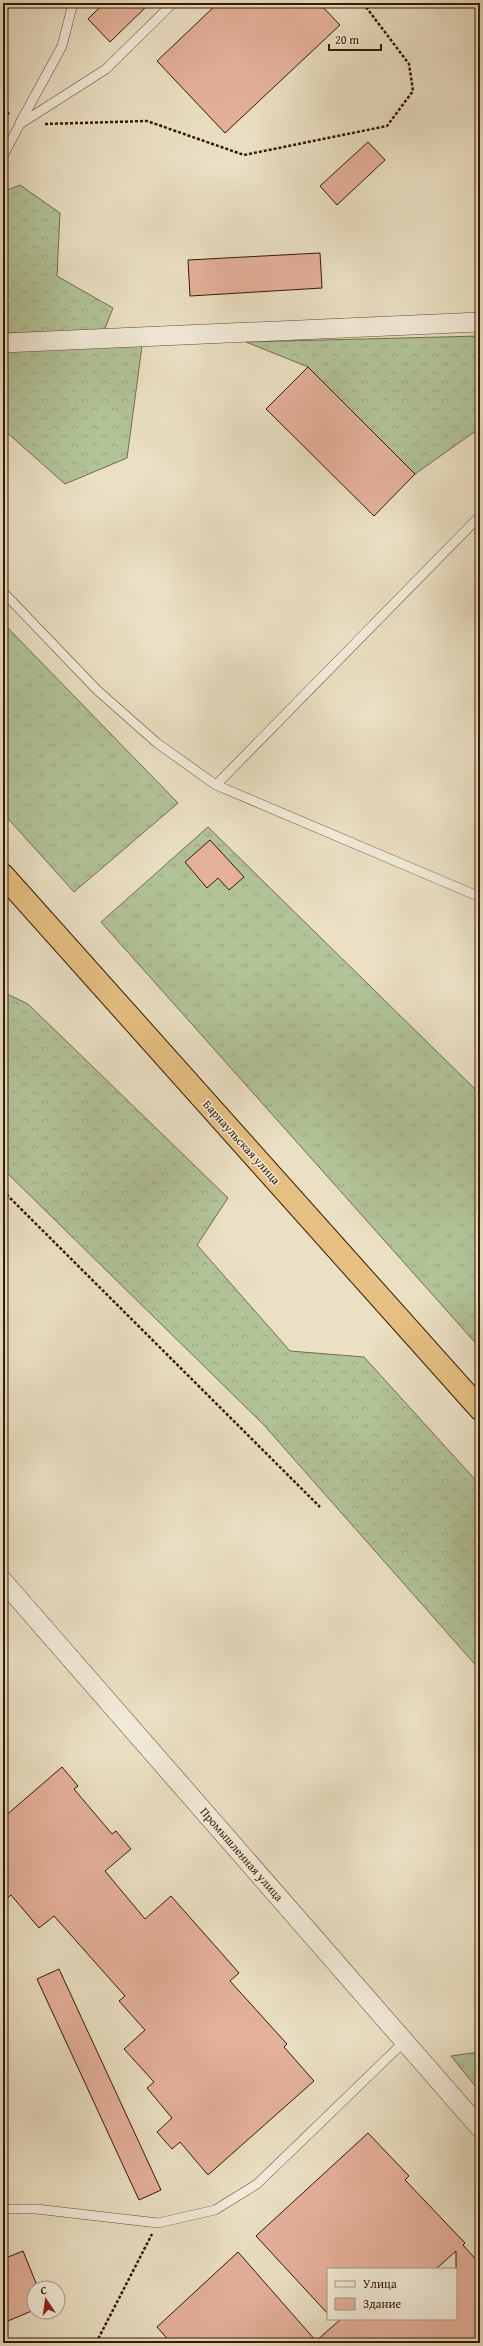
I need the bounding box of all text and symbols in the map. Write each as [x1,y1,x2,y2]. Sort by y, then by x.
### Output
scale bar [329,26,381,52]
text: 20 m [335,31,359,48]
street label: Барнаульская улица [199,1096,285,1188]
street label: Промышленная улица [196,1803,288,1905]
legend [327,2268,457,2320]
text: Улица [363,2275,397,2292]
north arrow [26,2280,66,2320]
text: С [39,2282,49,2299]
text: Здание [363,2295,402,2312]

